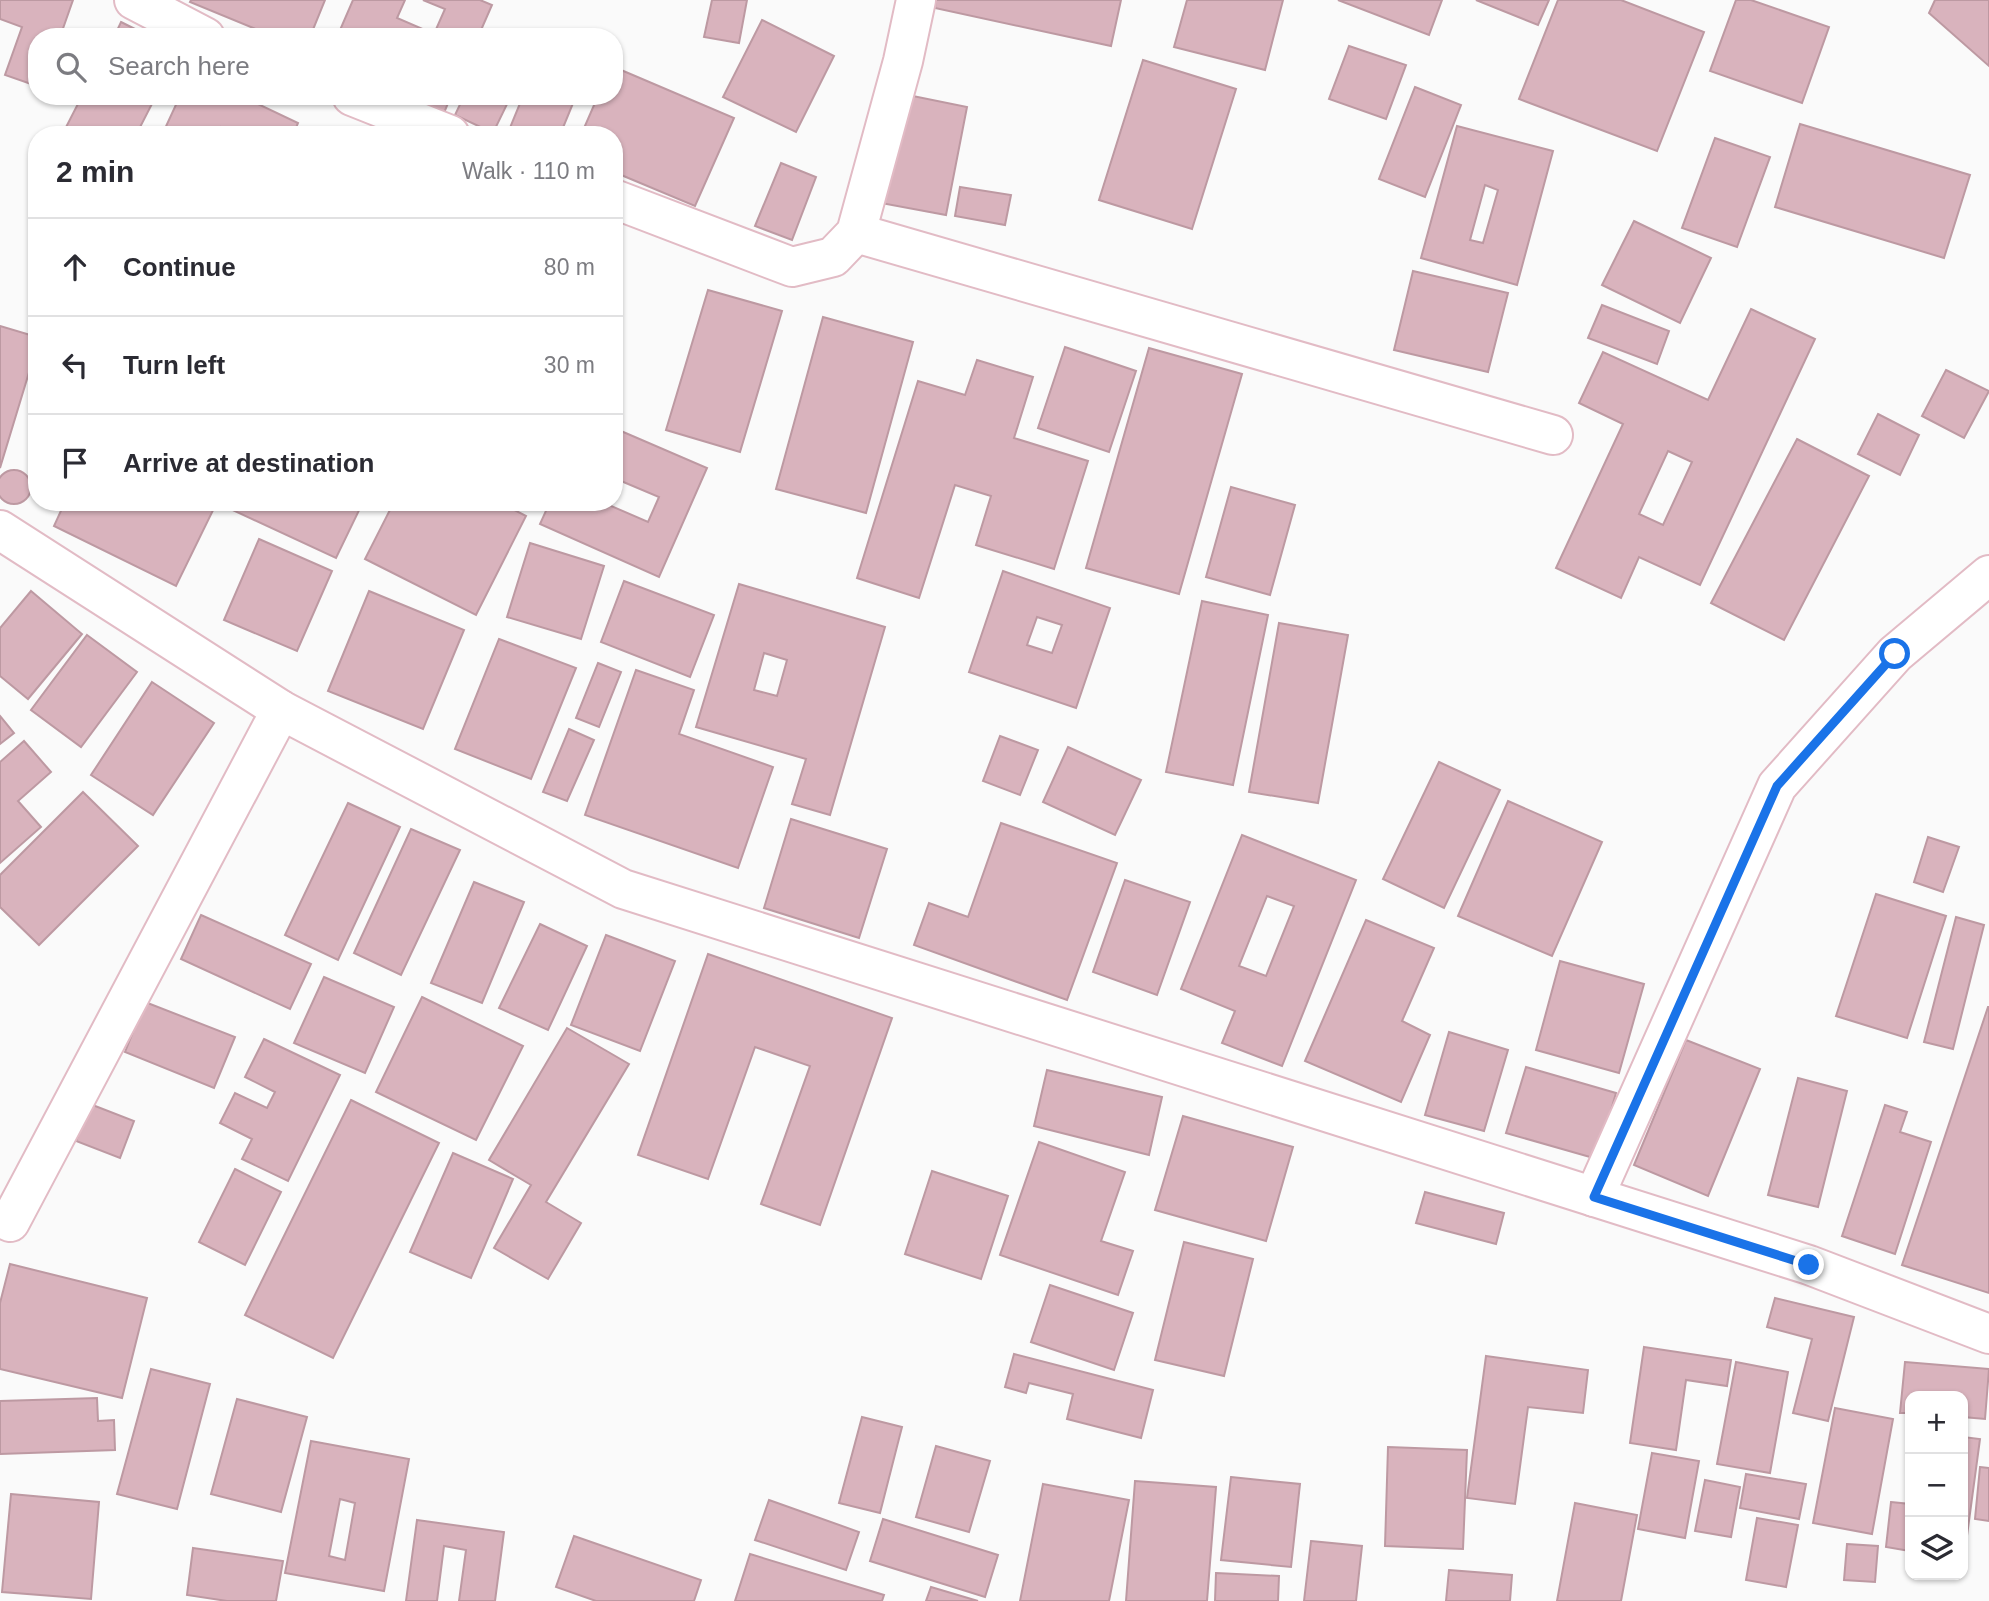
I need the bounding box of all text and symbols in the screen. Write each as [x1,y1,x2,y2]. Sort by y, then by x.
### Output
search box [28,28,623,105]
icon: search [52,48,90,86]
text: Search here [108,51,250,81]
text: 2 min [56,155,134,188]
text: Walk · 110 m [462,158,595,184]
icon: ahead [56,248,94,286]
text: Continue [123,252,236,282]
text: 80 m [544,254,595,280]
icon: left [56,346,94,384]
text: Turn left [123,350,225,380]
text: 30 m [544,352,595,378]
icon: arrive [56,444,94,482]
text: Arrive at destination [123,448,374,478]
route start [1879,638,1910,669]
route end [1793,1249,1824,1280]
map controls [1905,1391,1968,1580]
button: + [1905,1391,1968,1454]
button: − [1905,1454,1968,1517]
button: layers [1905,1517,1968,1580]

